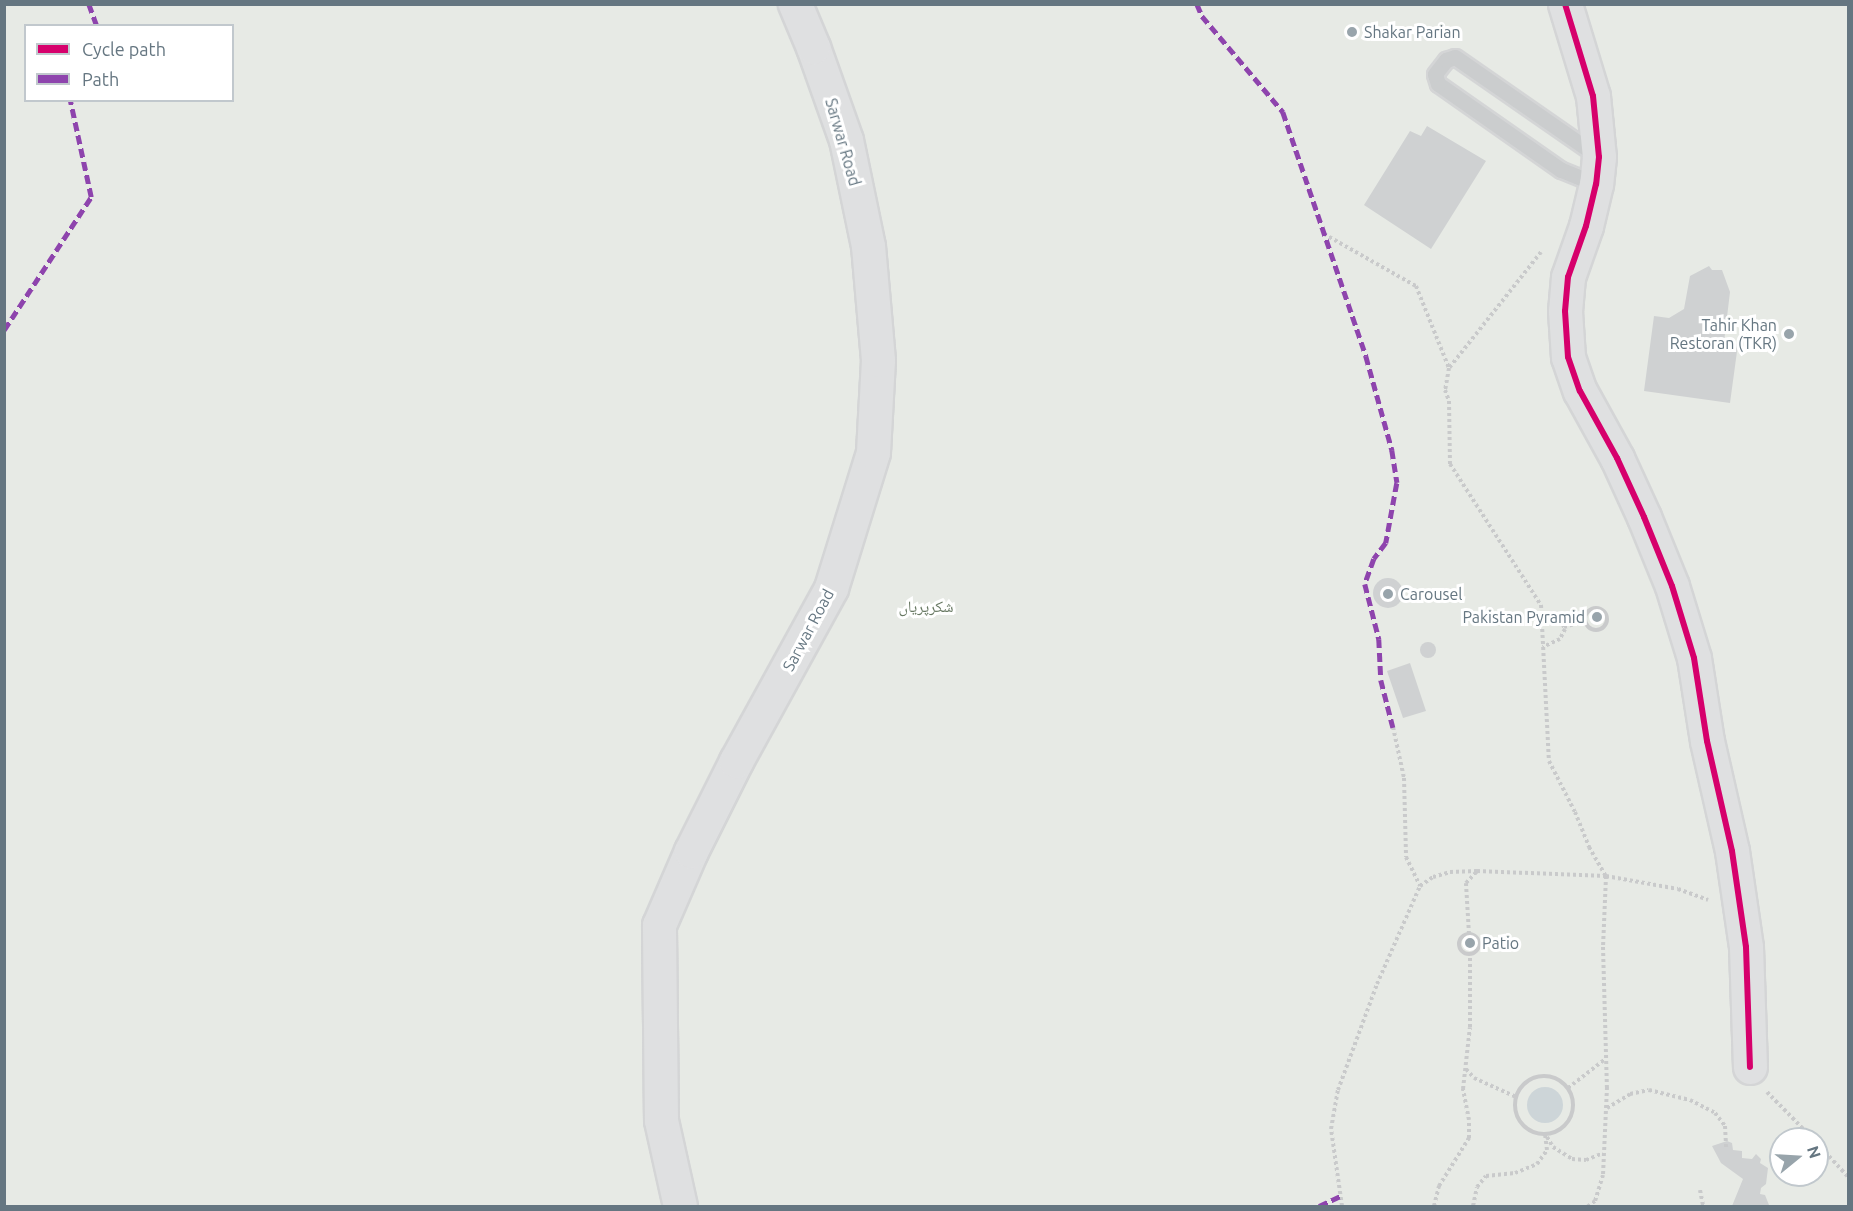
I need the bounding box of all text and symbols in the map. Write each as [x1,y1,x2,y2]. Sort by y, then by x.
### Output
place label: Shakar Parian [1364,22,1461,42]
legend [24,24,234,102]
marker: Shakar Parian [1345,25,1359,39]
text: Cycle path [82,39,166,59]
text: Path [82,69,119,89]
street label: Sarwar Road [821,96,865,188]
place label: Tahir Khan Restoran (TKR) [1670,315,1777,353]
marker: Tahir Khan Restoran (TKR) [1782,327,1796,341]
place label: Carousel [1400,584,1463,604]
street label: Sarwar Road [778,586,838,674]
marker: Carousel [1381,587,1395,601]
park label: شکرپریاں [898,596,954,616]
place label: Pakistan Pyramid [1462,607,1585,627]
marker: Pakistan Pyramid [1590,610,1604,624]
place label: Patio [1482,933,1519,953]
marker: Patio [1463,936,1477,950]
north arrow [1769,1127,1829,1187]
text: N [1804,1144,1825,1161]

